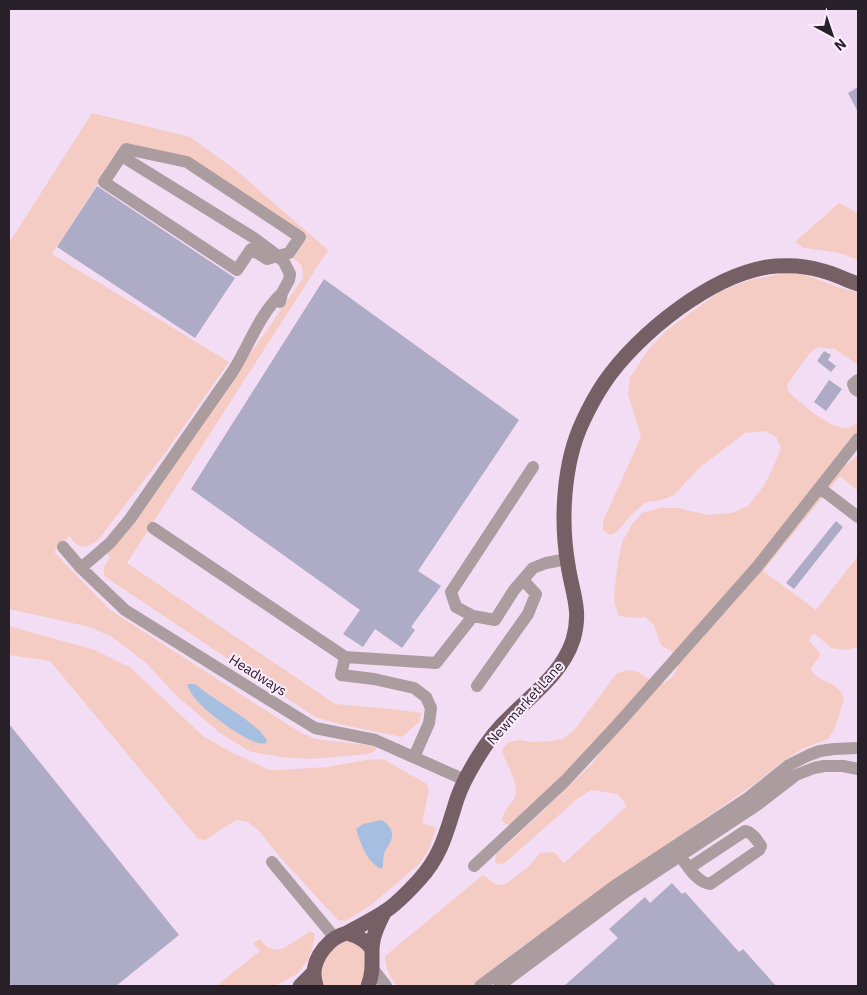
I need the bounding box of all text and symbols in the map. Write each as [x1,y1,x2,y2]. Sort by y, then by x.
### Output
north arrow [807,10,857,60]
text: N [831,35,850,55]
street label: Headways [226,650,290,700]
street label: Newmarket Lane [483,657,567,749]

